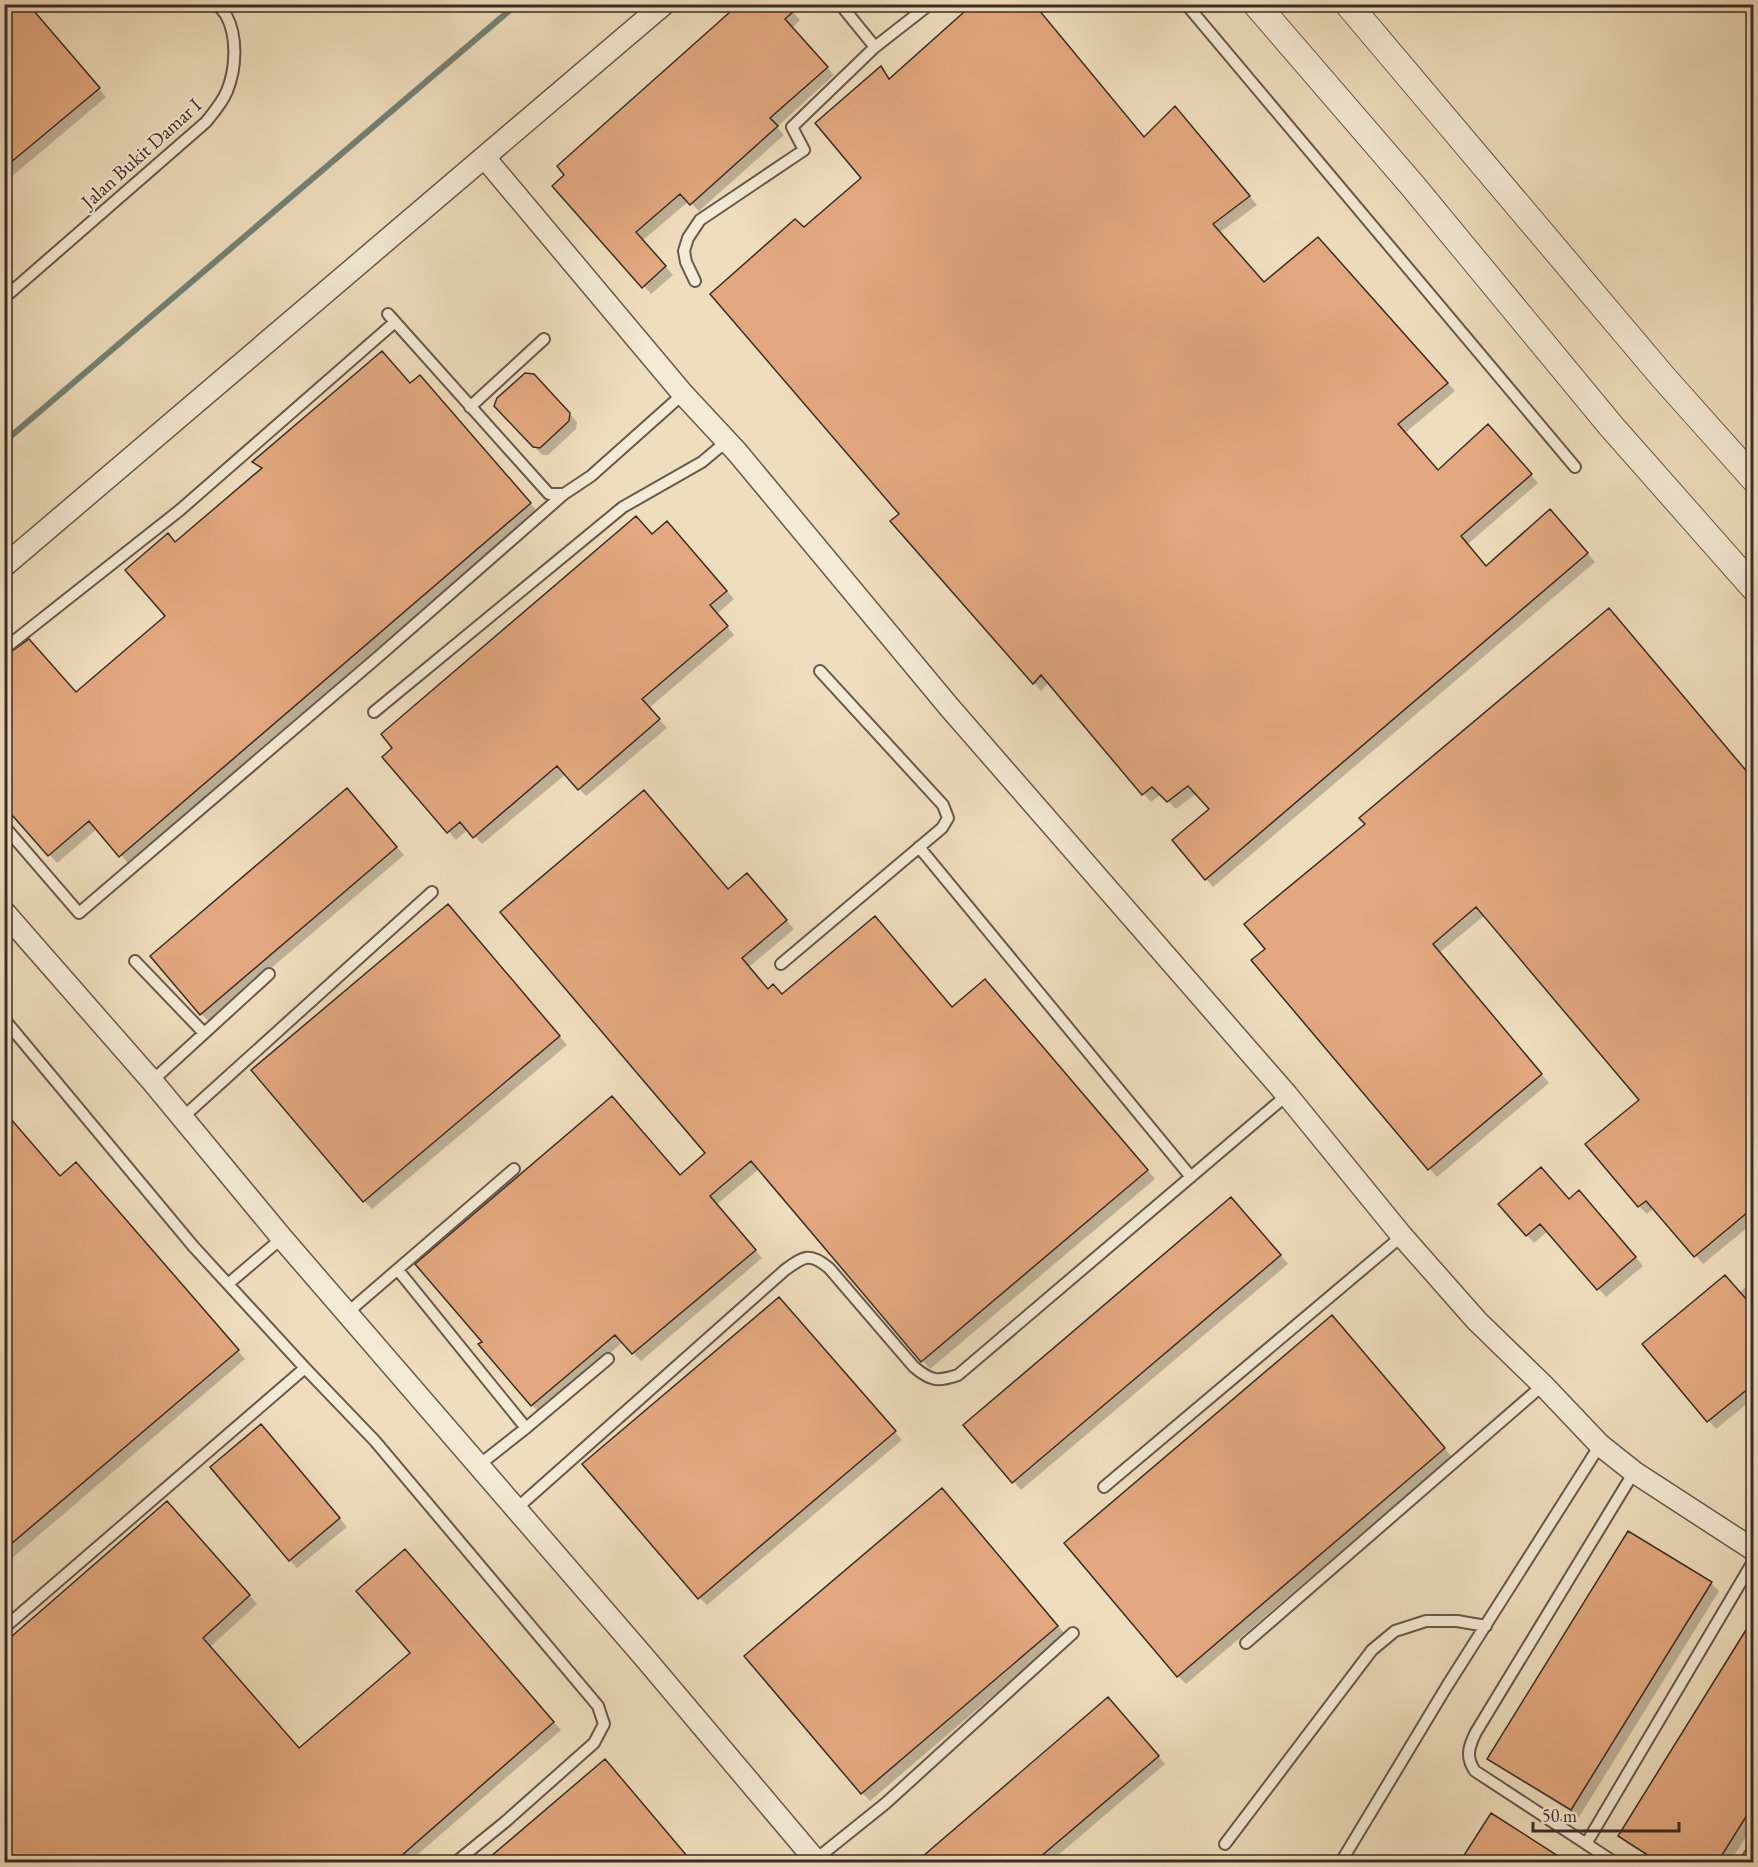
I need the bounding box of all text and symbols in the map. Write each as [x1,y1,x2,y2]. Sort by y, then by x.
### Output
street label: Jalan Bukit Damar I [74,92,207,215]
scale bar [1533,1795,1678,1833]
text: 50 m [1542,1804,1577,1827]

